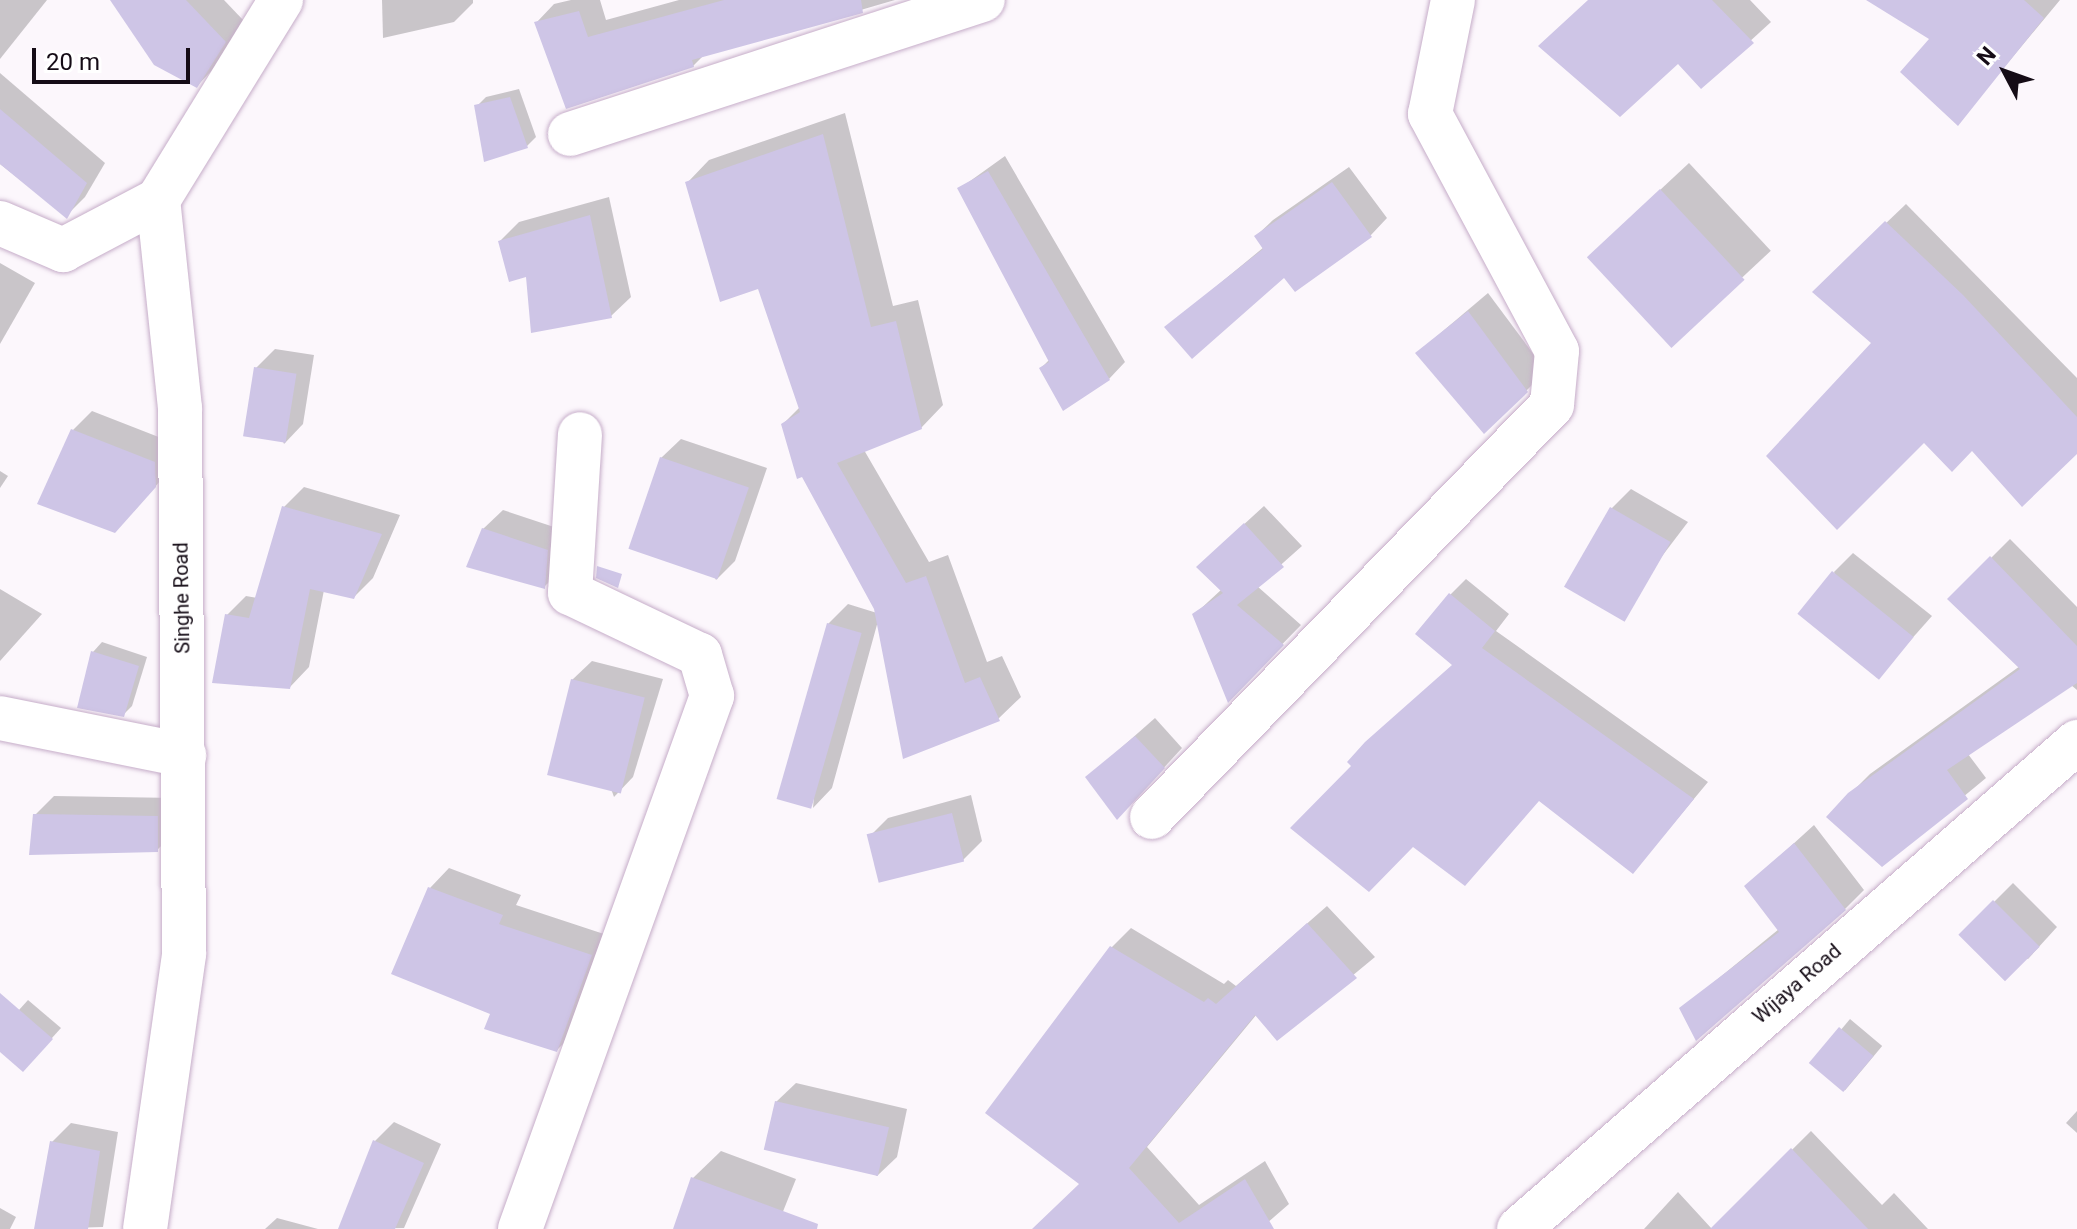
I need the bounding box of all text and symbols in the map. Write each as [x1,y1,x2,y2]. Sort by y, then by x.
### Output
scale bar [36,32,194,82]
north arrow [1965,32,2045,112]
text: N [1972,42,2001,70]
text: 20 m [46,48,100,76]
street label: Singhe Road [169,542,195,654]
street label: Wijaya Road [1748,939,1846,1029]

